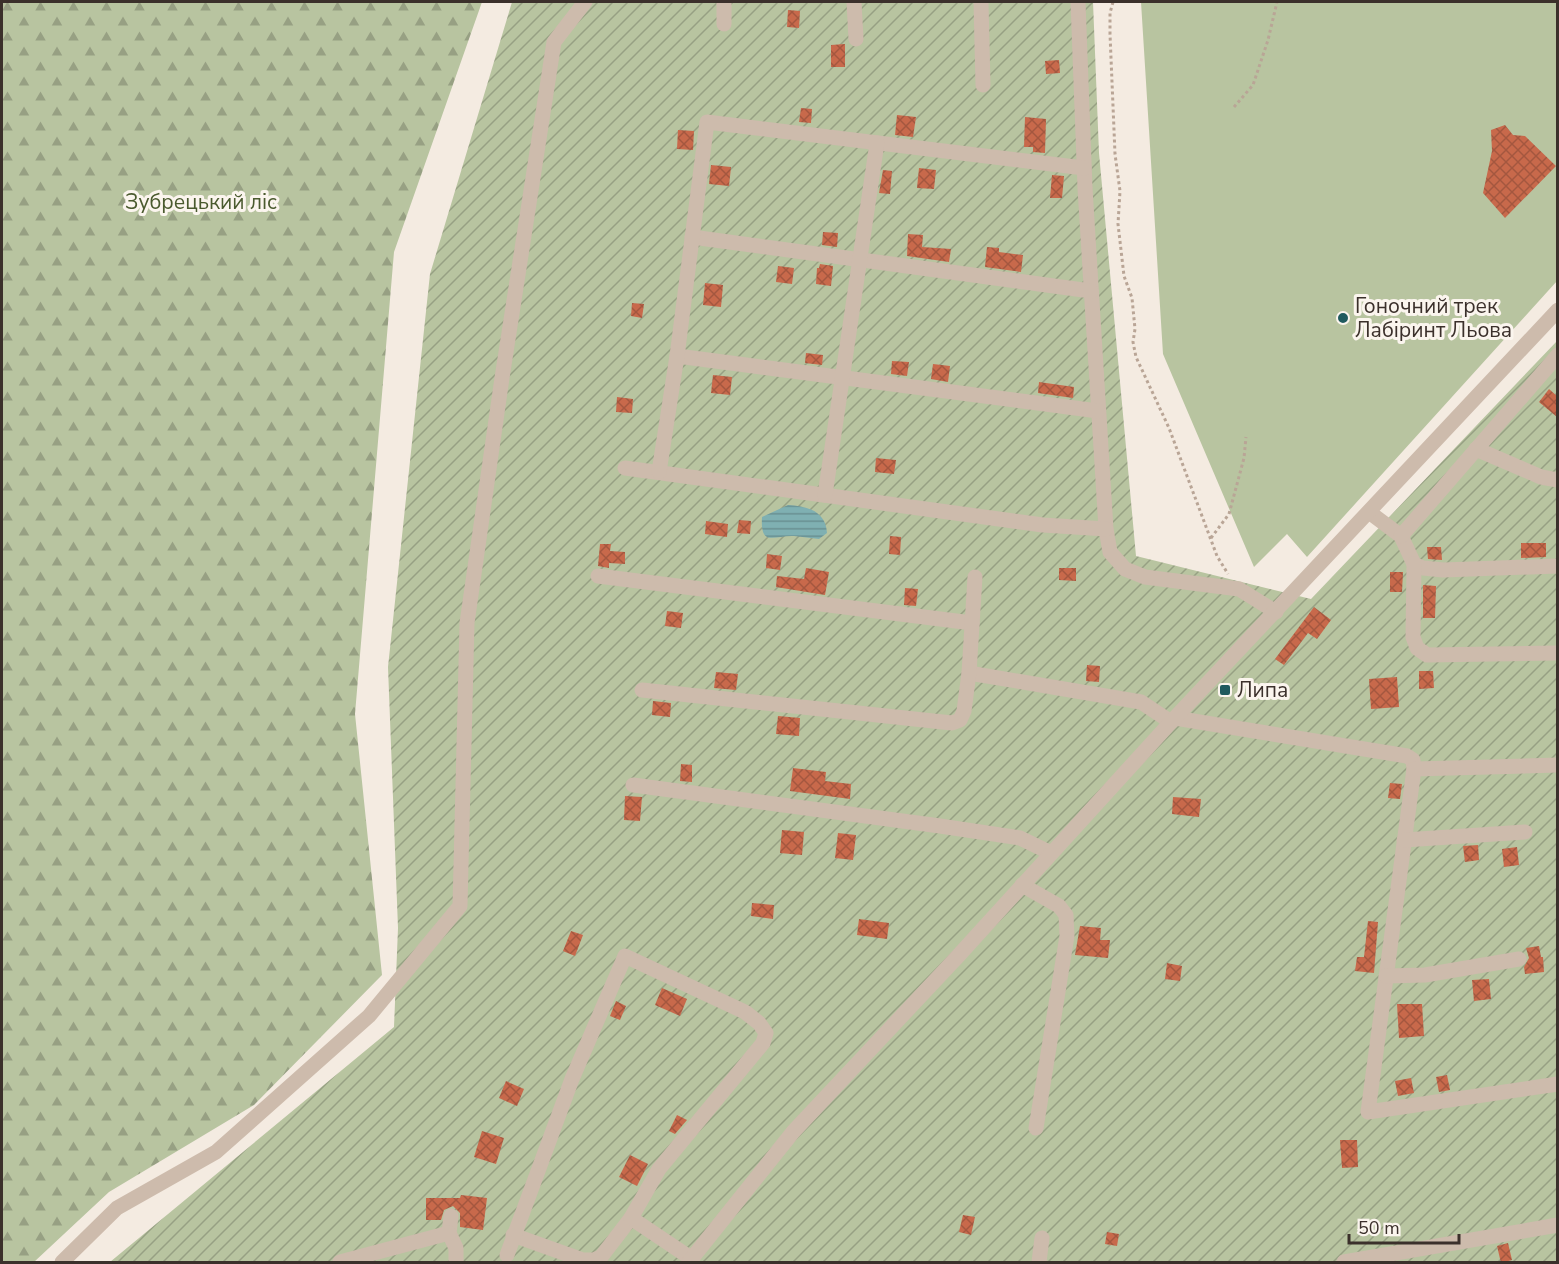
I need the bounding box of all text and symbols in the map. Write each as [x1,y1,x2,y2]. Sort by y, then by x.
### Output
park label: Зубрецький ліс [125,188,277,216]
place label: Гоночний трек Лабіринт Льова [1355,292,1512,344]
marker: Гоночний трек Лабіринт Льова [1336,311,1350,325]
place label: Липа [1237,676,1288,704]
marker: Липа [1218,683,1232,697]
scale bar [1349,1207,1458,1245]
text: 50 m [1358,1216,1400,1240]

